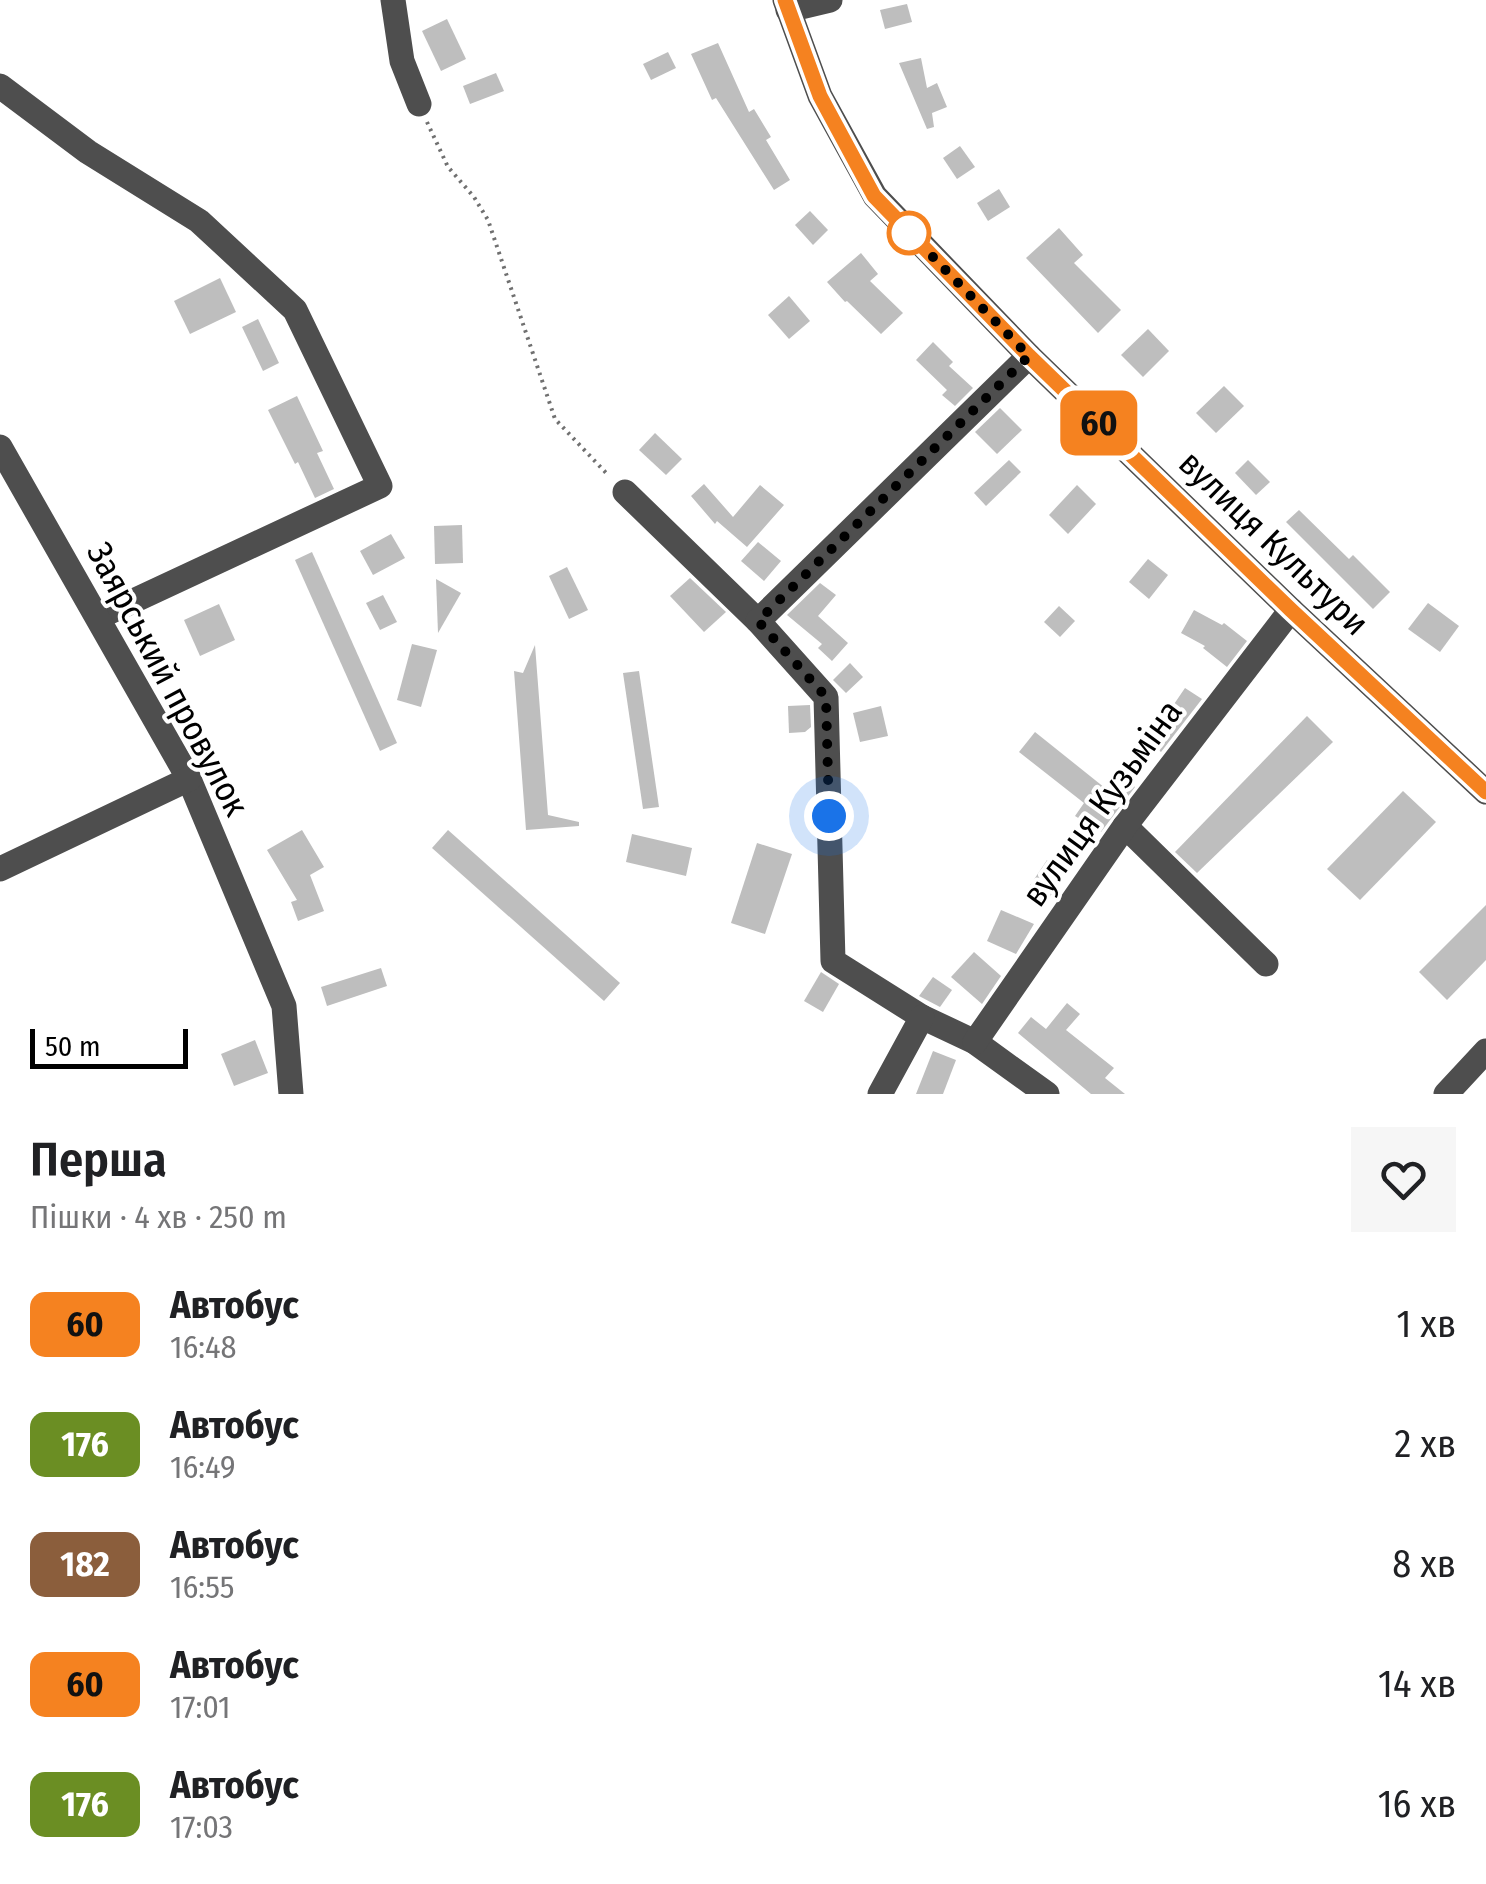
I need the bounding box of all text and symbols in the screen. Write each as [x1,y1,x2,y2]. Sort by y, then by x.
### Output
unlabelled marker [888,212,930,254]
line badge: 60 [1054,390,1144,456]
text: 60 [1080,402,1118,444]
street label: вулиця Культури [1171,442,1377,644]
street label: Заярський провулок [78,535,258,824]
street label: вулиця Кузьміна [1013,692,1191,914]
your location [804,791,854,841]
scale bar [30,1024,188,1068]
text: 50 m [45,1030,101,1063]
button: heart [1351,1127,1456,1232]
text: Перша [30,1131,167,1189]
text: Пішки · 4 хв · 250 m [30,1198,287,1236]
text: Автобус [170,1282,299,1328]
text: 1 хв [1396,1301,1456,1347]
text: 60 [66,1303,104,1345]
text: 16:48 [170,1328,236,1366]
text: Автобус [170,1402,299,1448]
text: 2 хв [1395,1421,1456,1467]
text: 176 [61,1423,109,1465]
text: 16:49 [170,1448,235,1486]
text: Автобус [170,1522,299,1568]
text: 8 хв [1392,1541,1456,1587]
text: 182 [60,1543,110,1585]
text: 16:55 [170,1568,234,1606]
text: Автобус [170,1642,299,1688]
text: 14 хв [1378,1661,1456,1707]
text: 60 [66,1663,104,1705]
text: 17:01 [170,1688,231,1726]
text: Автобус [170,1762,299,1808]
text: 16 хв [1378,1781,1456,1827]
text: 176 [61,1783,109,1825]
text: 17:03 [170,1808,233,1846]

